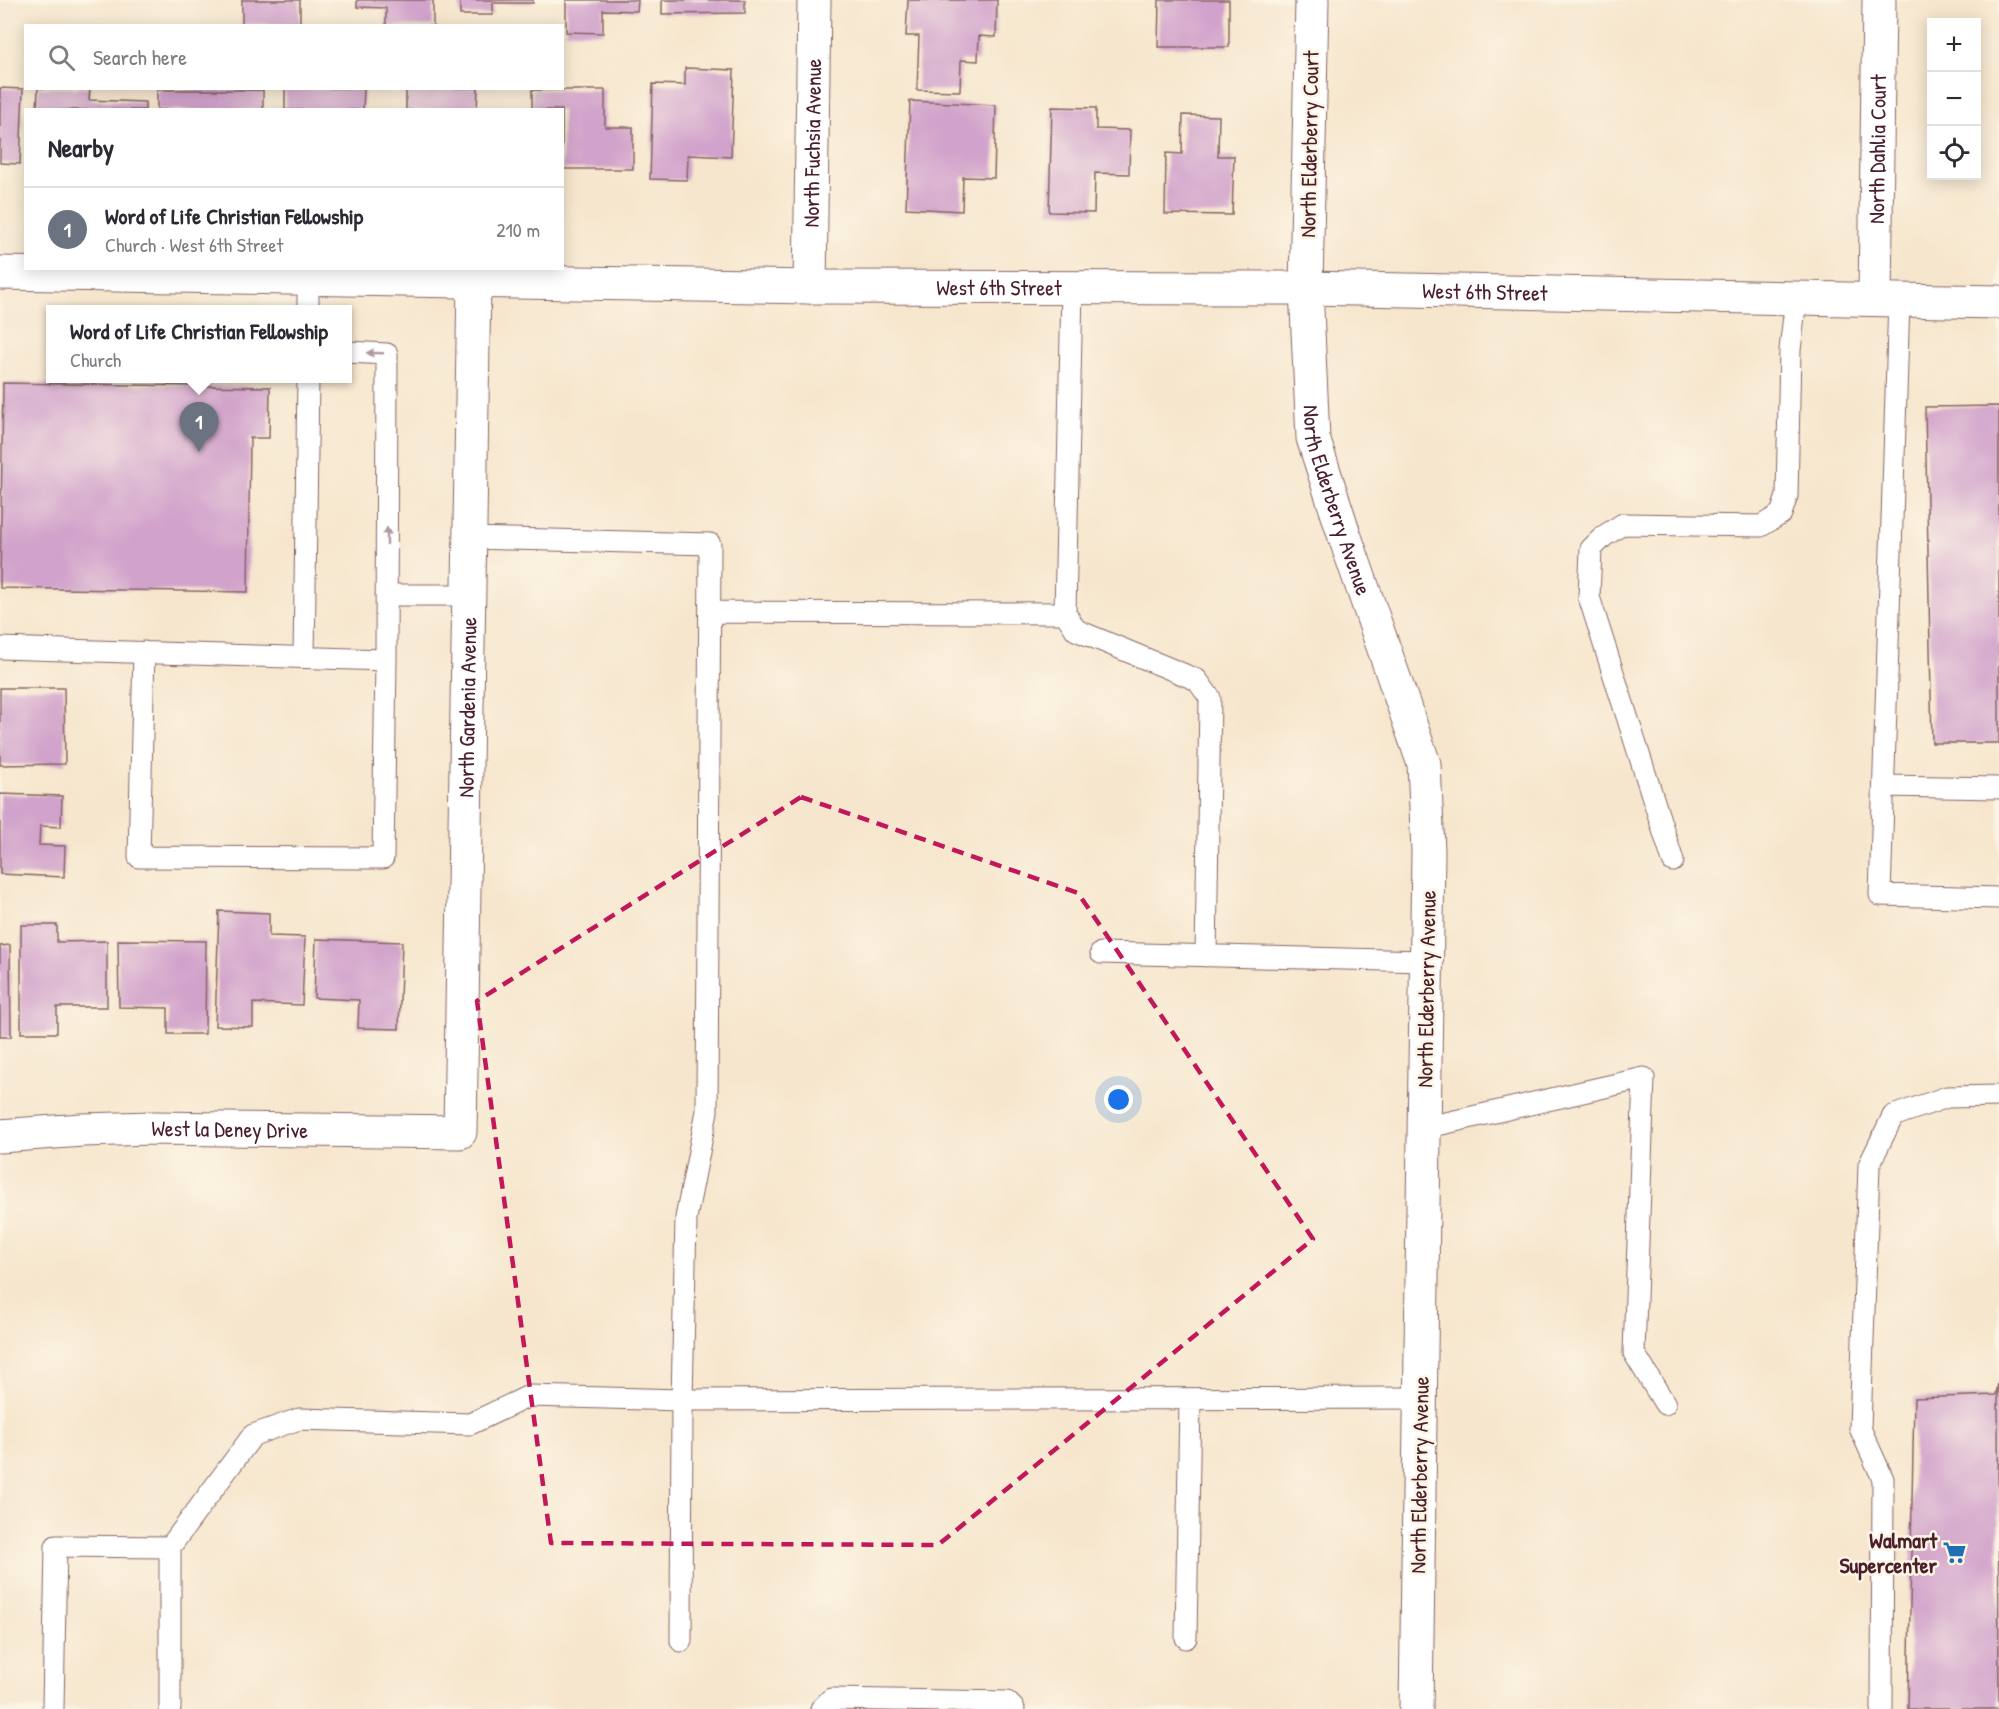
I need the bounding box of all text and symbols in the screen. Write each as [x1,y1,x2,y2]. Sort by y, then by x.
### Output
map controls [1927,18,1981,180]
button: + [1927,18,1981,72]
search box [24,24,564,90]
icon: search [45,41,78,74]
text: Search here [93,42,187,72]
street label: North Elderberry Court [1292,50,1326,238]
street label: North Fuchsia Avenue [796,58,828,228]
button: − [1927,72,1981,126]
street label: North Dahlia Court [1861,74,1893,224]
button: locate [1927,126,1981,180]
text: Nearby [48,130,114,165]
text: Word of Life Christian Fellowship [105,201,363,231]
text: 1 [64,216,71,243]
text: 210 m [496,216,540,243]
text: Church · West 6th Street [105,231,283,258]
street label: West 6th Street [936,272,1062,303]
street label: West 6th Street [1422,275,1548,308]
popup [46,305,352,383]
text: Word of Life Christian Fellowship [70,316,328,346]
text: Church [70,346,121,373]
one-way arrow [365,349,384,358]
pin: 1 [180,402,218,452]
street label: North Elderberry Avenue [1296,404,1379,599]
one-way arrow [382,527,392,546]
street label: North Gardenia Avenue [451,617,483,798]
street label: North Elderberry Avenue [1409,890,1443,1088]
your location [1104,1085,1133,1114]
street label: West la Deney Drive [151,1113,309,1145]
street label: North Elderberry Avenue [1402,1376,1436,1574]
place label: Walmart Supercenter [1839,1525,1938,1581]
supermarket icon: Walmart Supercenter [1942,1540,1968,1566]

